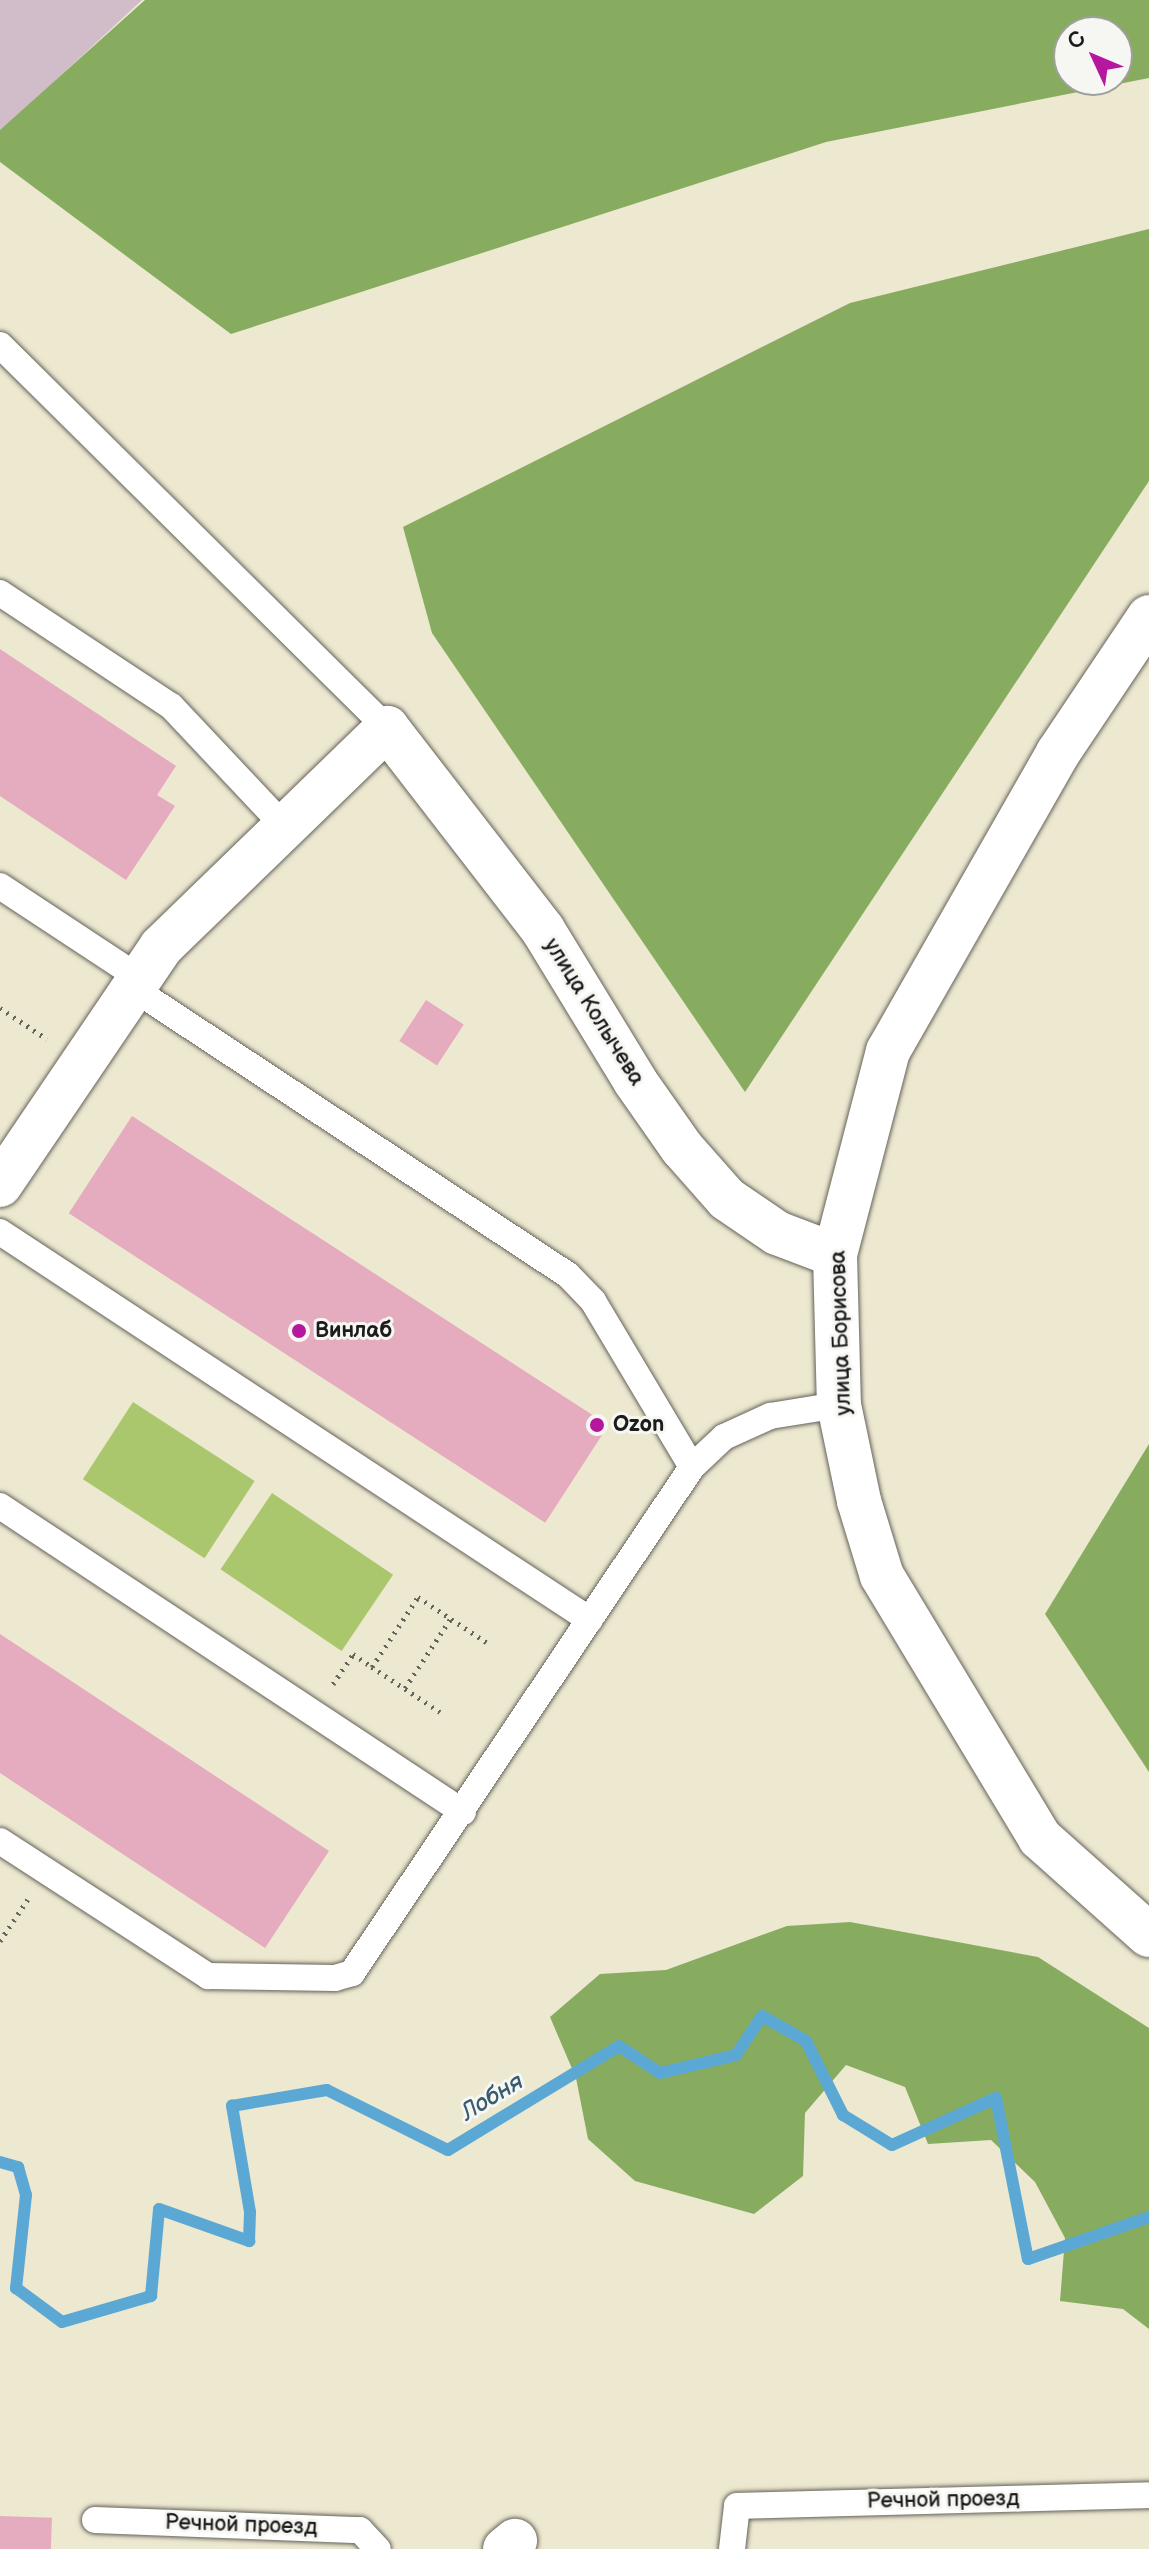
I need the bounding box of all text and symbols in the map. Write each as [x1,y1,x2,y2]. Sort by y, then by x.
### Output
north arrow [1053,16,1133,96]
text: С [1062,25,1092,55]
street label: улица Колычева [538,933,650,1091]
street label: улица Борисова [825,1250,857,1416]
place label: Винлаб [315,1318,392,1344]
marker: Винлаб [290,1322,308,1340]
place label: Ozon [613,1412,664,1438]
marker: Ozon [588,1416,606,1434]
water label: Лобня [456,2067,528,2127]
street label: Речной проезд [866,2485,1020,2515]
street label: Речной проезд [164,2509,318,2541]

